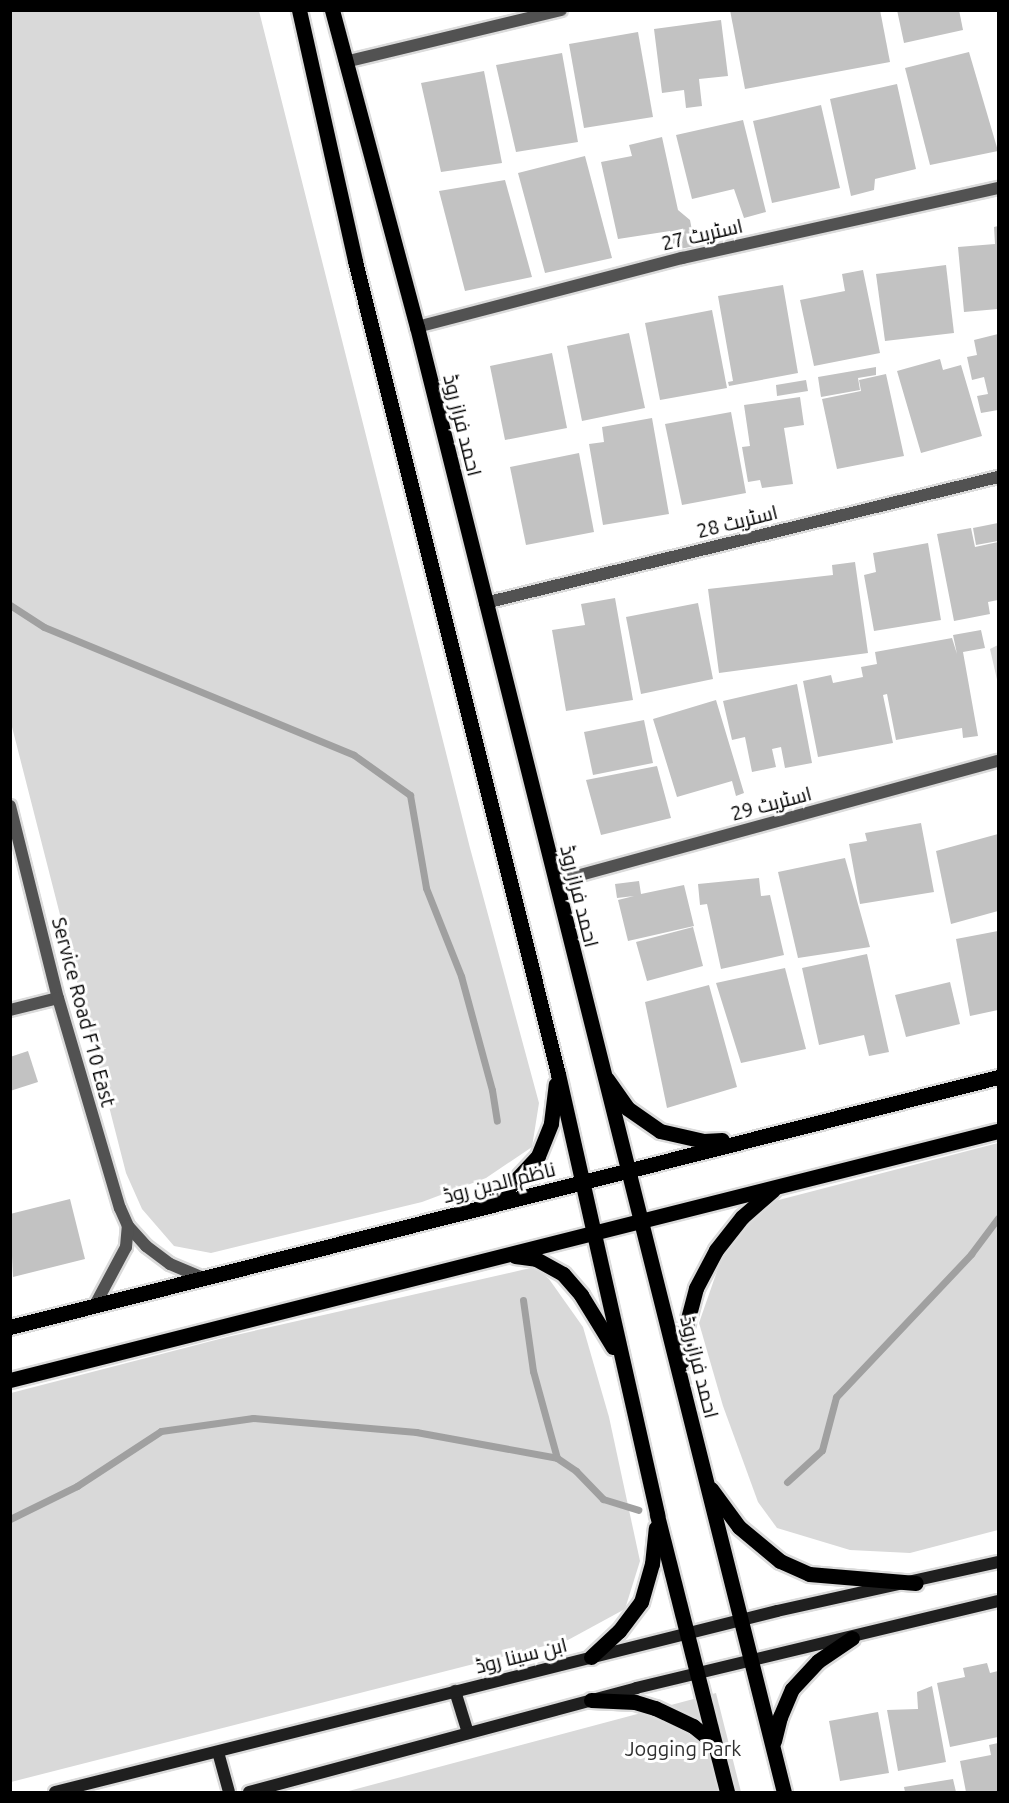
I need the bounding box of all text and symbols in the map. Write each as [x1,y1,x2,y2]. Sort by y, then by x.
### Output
street label: اسٹریٹ 27 [659,213,745,255]
street label: احمد فراز روڈ [439,371,487,479]
street label: اسٹریٹ 28 [694,499,780,543]
street label: اسٹریٹ 29 [728,781,814,825]
street label: احمد فراز روڈ [556,842,604,950]
street label: Service Road F10 East [47,915,121,1109]
street label: ناظم الدین روڈ [440,1156,558,1208]
street label: احمد فراز روڈ [676,1313,724,1421]
street label: ابن سینا روڈ [473,1632,569,1678]
park label: Jogging Park [625,1736,741,1760]

